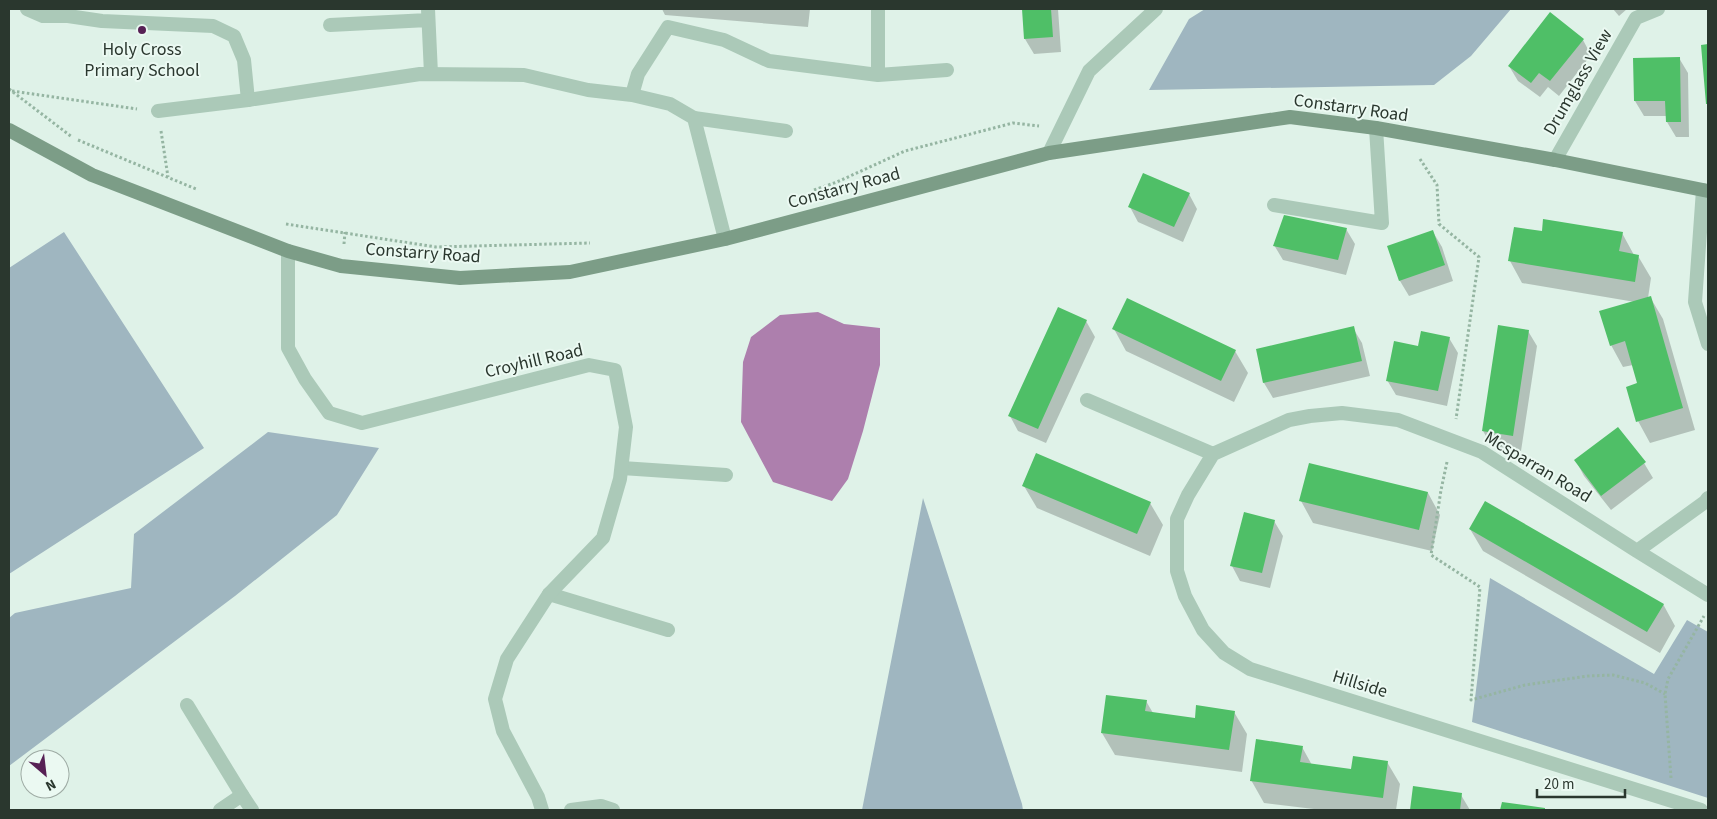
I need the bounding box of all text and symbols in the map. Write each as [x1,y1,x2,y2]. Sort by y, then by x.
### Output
marker: Holy Cross Primary School [136,24,148,36]
street label: Drumglass View [1537,24,1619,140]
place label: Holy Cross Primary School [84,37,200,83]
street label: Constarry Road [1292,88,1410,128]
street label: Constarry Road [785,161,903,215]
street label: Constarry Road [365,237,481,269]
street label: Croyhill Road [482,338,586,384]
street label: Mcsparran Road [1480,425,1596,509]
street label: Hillside [1329,664,1391,704]
north arrow [20,749,70,799]
scale bar [1537,766,1624,798]
text: N [42,774,59,796]
text: 20 m [1544,774,1574,795]

